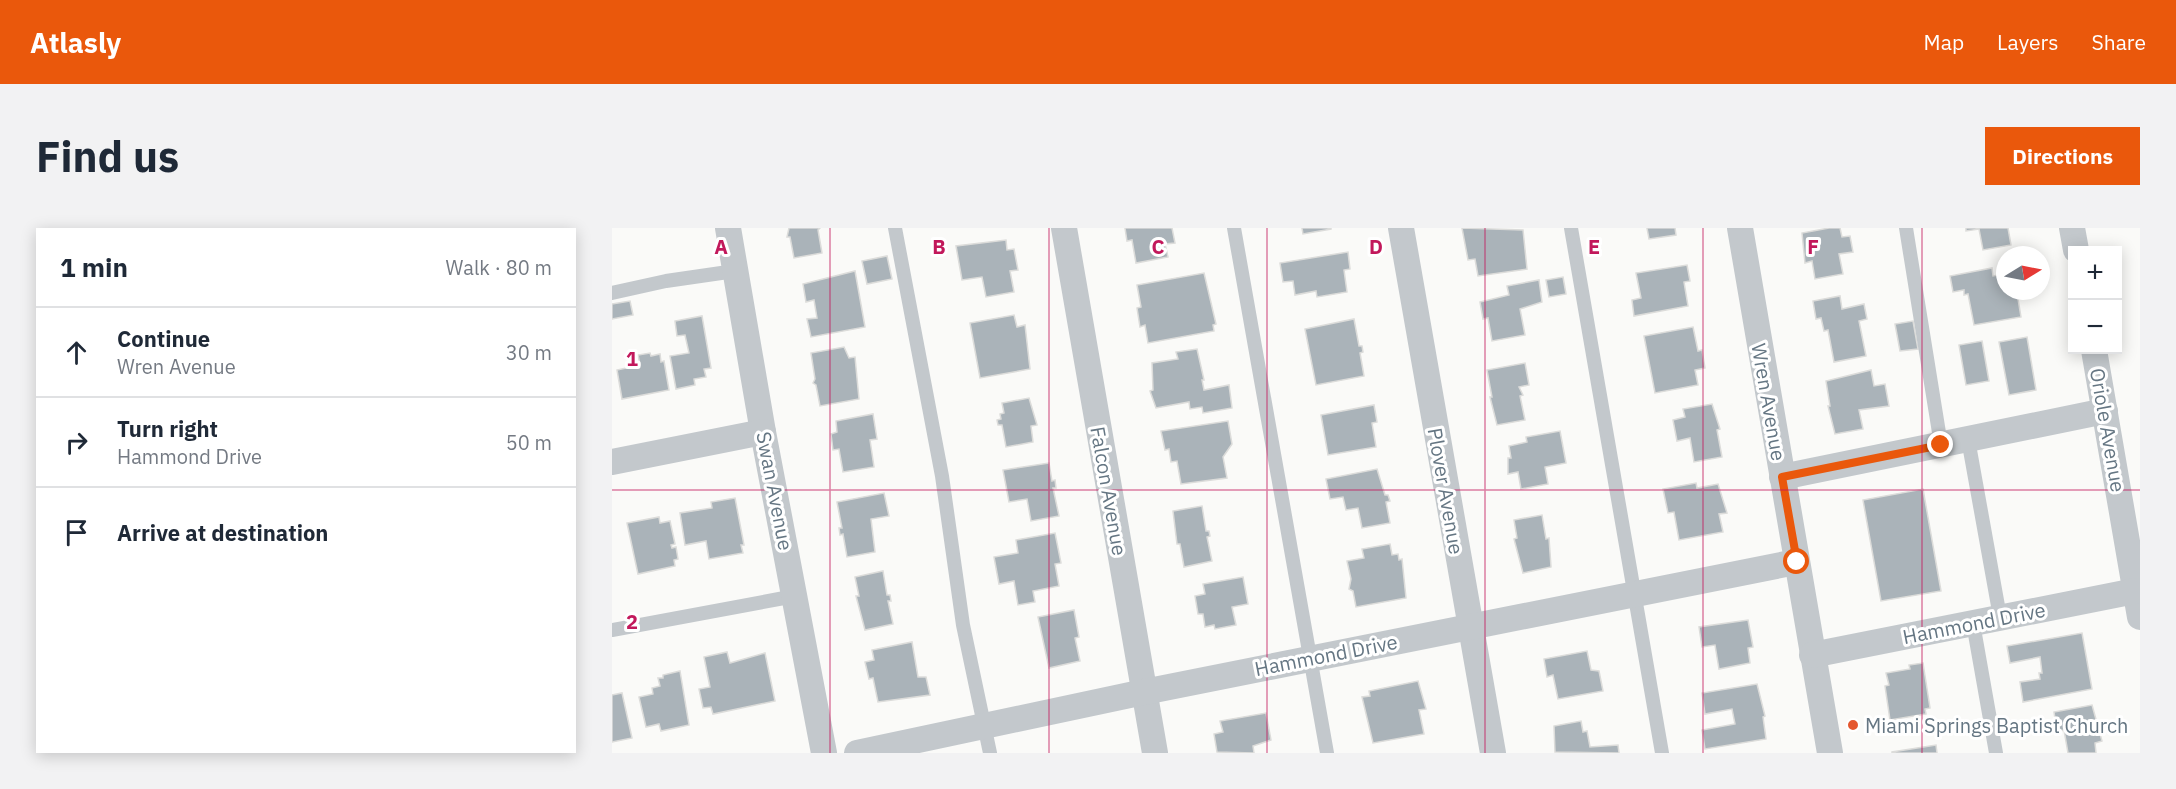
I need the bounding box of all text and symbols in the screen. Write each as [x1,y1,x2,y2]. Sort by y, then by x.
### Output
text: Atlasly [30,24,121,61]
text: Map [1924,28,1964,56]
text: Layers [1997,28,2059,56]
text: Share [2092,28,2146,56]
button: Directions [1985,127,2140,185]
text: Find us [36,129,179,184]
text: A [714,233,728,260]
text: B [932,233,946,260]
text: C [1151,233,1165,260]
text: D [1369,233,1383,260]
text: E [1588,233,1600,260]
text: F [1807,233,1819,260]
north arrow [1996,246,2050,300]
map controls [2068,246,2122,354]
button: + [2068,246,2122,300]
text: 1 min [60,250,128,284]
text: Walk · 80 m [446,254,552,281]
button: − [2068,300,2122,354]
text: Continue [117,324,210,353]
icon: ahead [60,336,93,369]
text: 30 m [506,339,552,366]
street label: Wren Avenue [1745,341,1793,463]
text: 1 [626,345,638,372]
text: Wren Avenue [117,353,236,380]
street label: Oriole Avenue [2084,366,2132,494]
text: Turn right [117,414,218,443]
street label: Falcon Avenue [1084,424,1134,558]
icon: right [60,426,93,459]
street label: Plover Avenue [1422,426,1470,556]
text: 50 m [506,429,552,456]
street label: Swan Avenue [750,429,800,553]
route end [1927,431,1953,457]
text: Hammond Drive [117,443,262,470]
icon: arrive [60,516,93,549]
text: Arrive at destination [117,518,328,547]
route start [1783,548,1809,574]
street label: Hammond Drive [1900,596,2048,650]
text: 2 [626,608,638,635]
street label: Hammond Drive [1252,628,1400,682]
place label: Miami Springs Baptist Church [1865,712,2128,739]
marker: Miami Springs Baptist Church [1846,718,1860,732]

